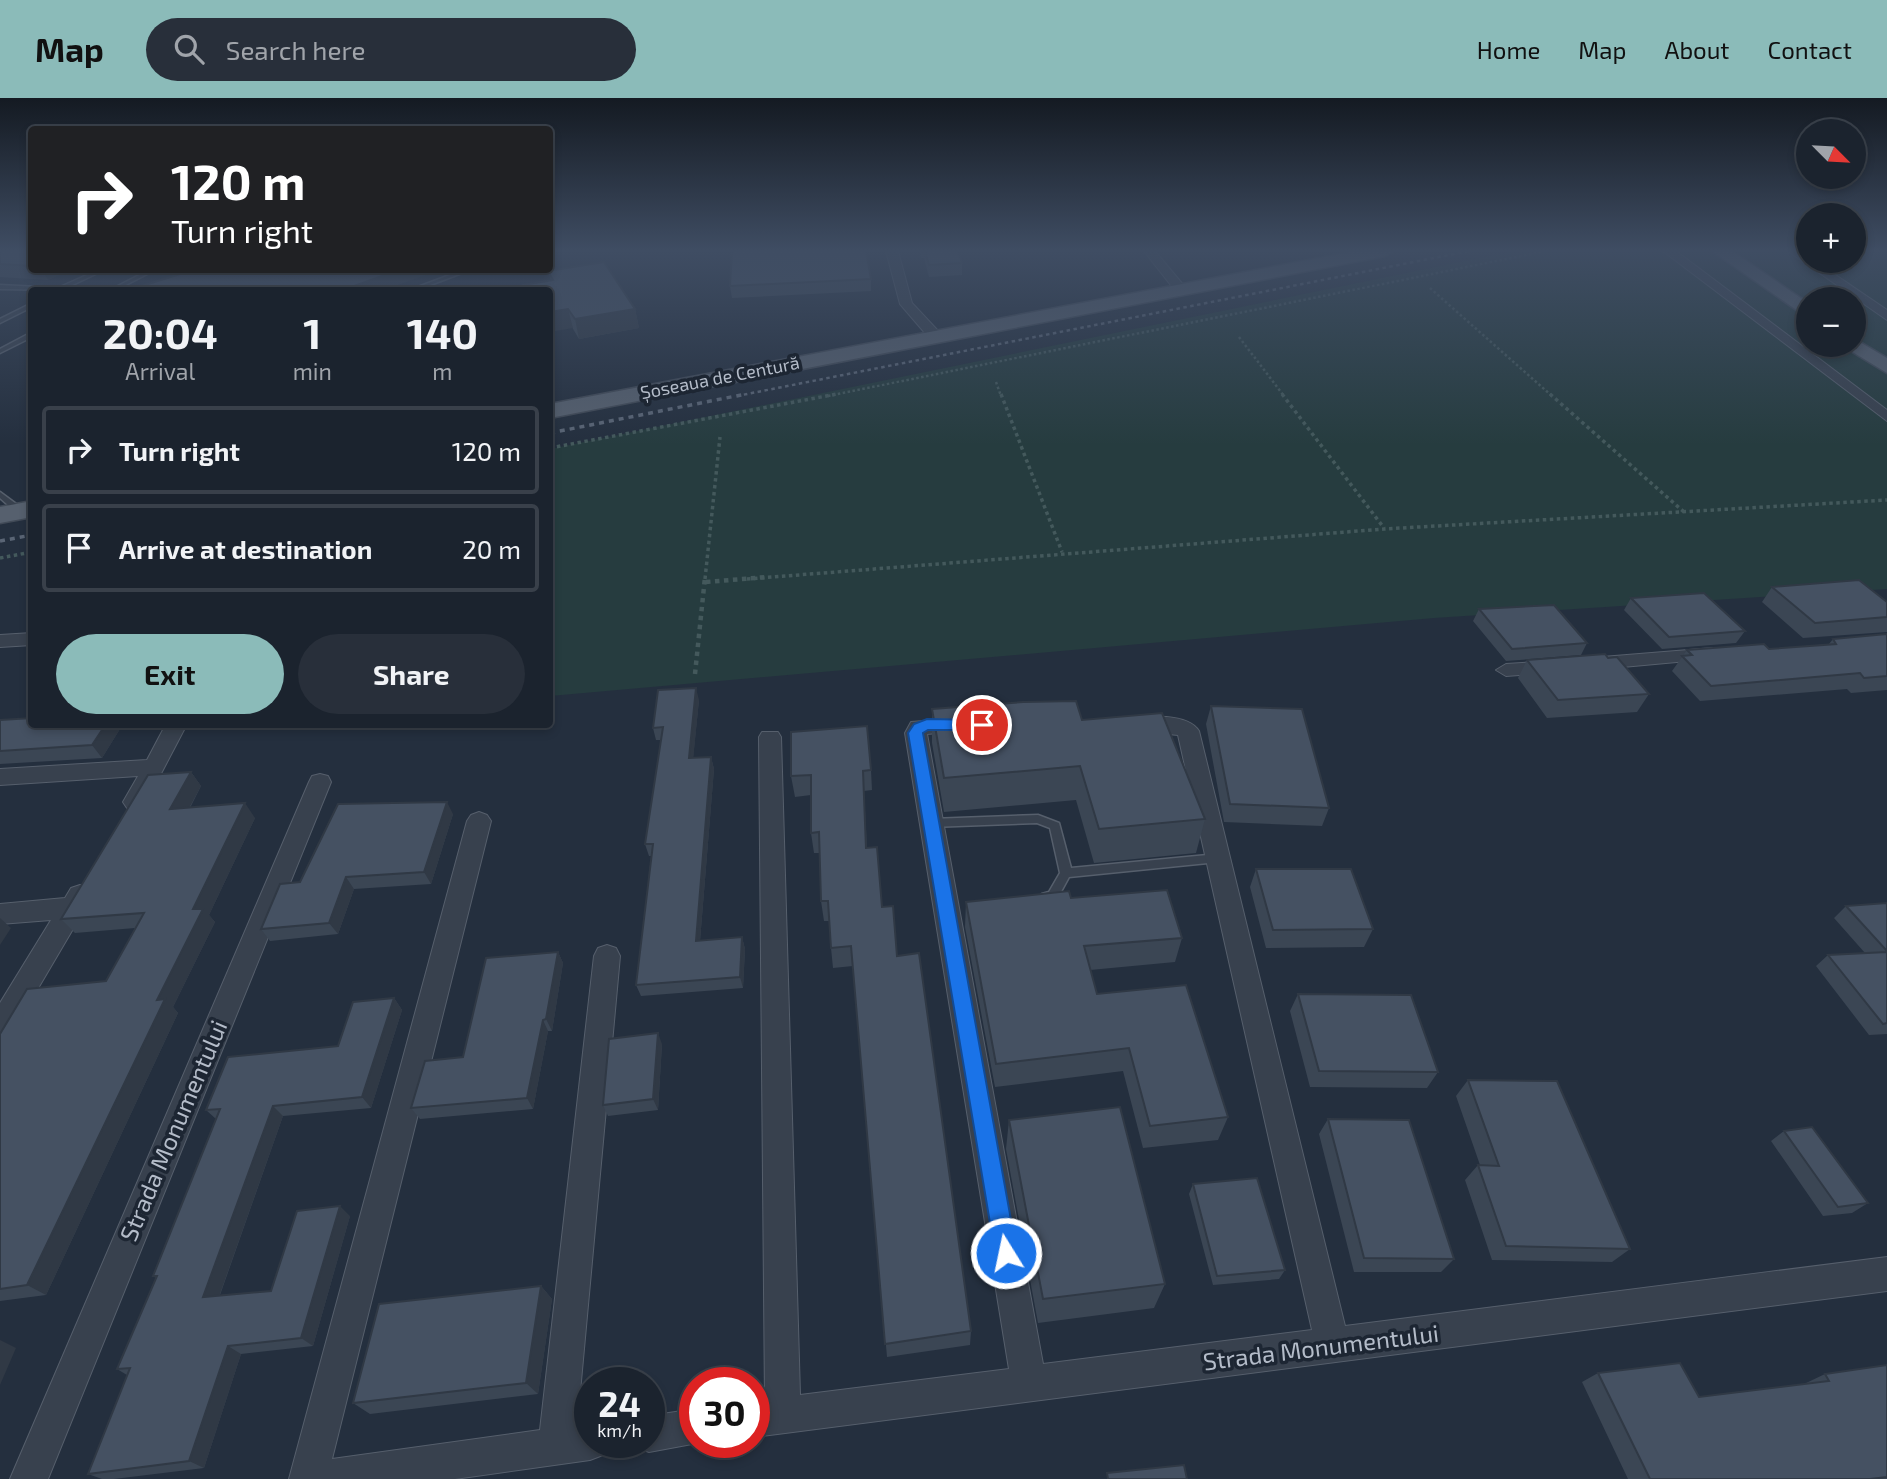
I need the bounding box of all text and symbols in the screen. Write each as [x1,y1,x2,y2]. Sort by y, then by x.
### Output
search box [146,18,636,81]
text: Map [35,29,104,69]
icon: search [170,30,208,68]
text: Search here [226,34,365,65]
text: Home [1477,35,1540,64]
text: Map [1578,35,1626,64]
text: About [1664,35,1730,64]
text: Contact [1768,35,1852,64]
north arrow [1796,119,1866,189]
map controls [1796,119,1866,357]
text: 120 m [171,151,305,210]
icon: right [56,154,147,245]
button: + [1796,203,1866,273]
text: Turn right [171,211,313,249]
button: − [1796,287,1866,357]
text: 20:04 [103,307,218,357]
text: 1 [303,307,321,357]
text: 140 [407,307,478,357]
street label: Șoseaua de Centură [638,351,801,404]
text: Arrival [125,357,195,385]
text: min [293,357,332,385]
text: m [432,357,453,385]
icon: right [60,431,98,469]
text: Turn right [119,435,240,466]
text: 120 m [452,435,521,466]
icon: arrive [60,529,98,567]
text: Arrive at destination [119,533,372,564]
text: 20 m [462,533,521,564]
button: Exit [56,634,284,714]
button: Share [298,634,525,714]
pin [952,695,1012,755]
icon: arrive [963,706,1001,744]
street label: Strada Monumentului [113,1016,232,1245]
position arrow [969,1216,1043,1290]
street label: Strada Monumentului [1201,1318,1440,1375]
speed limit sign: 30 [679,1367,770,1458]
text: 24 [598,1382,641,1424]
text: km/h [597,1419,642,1441]

